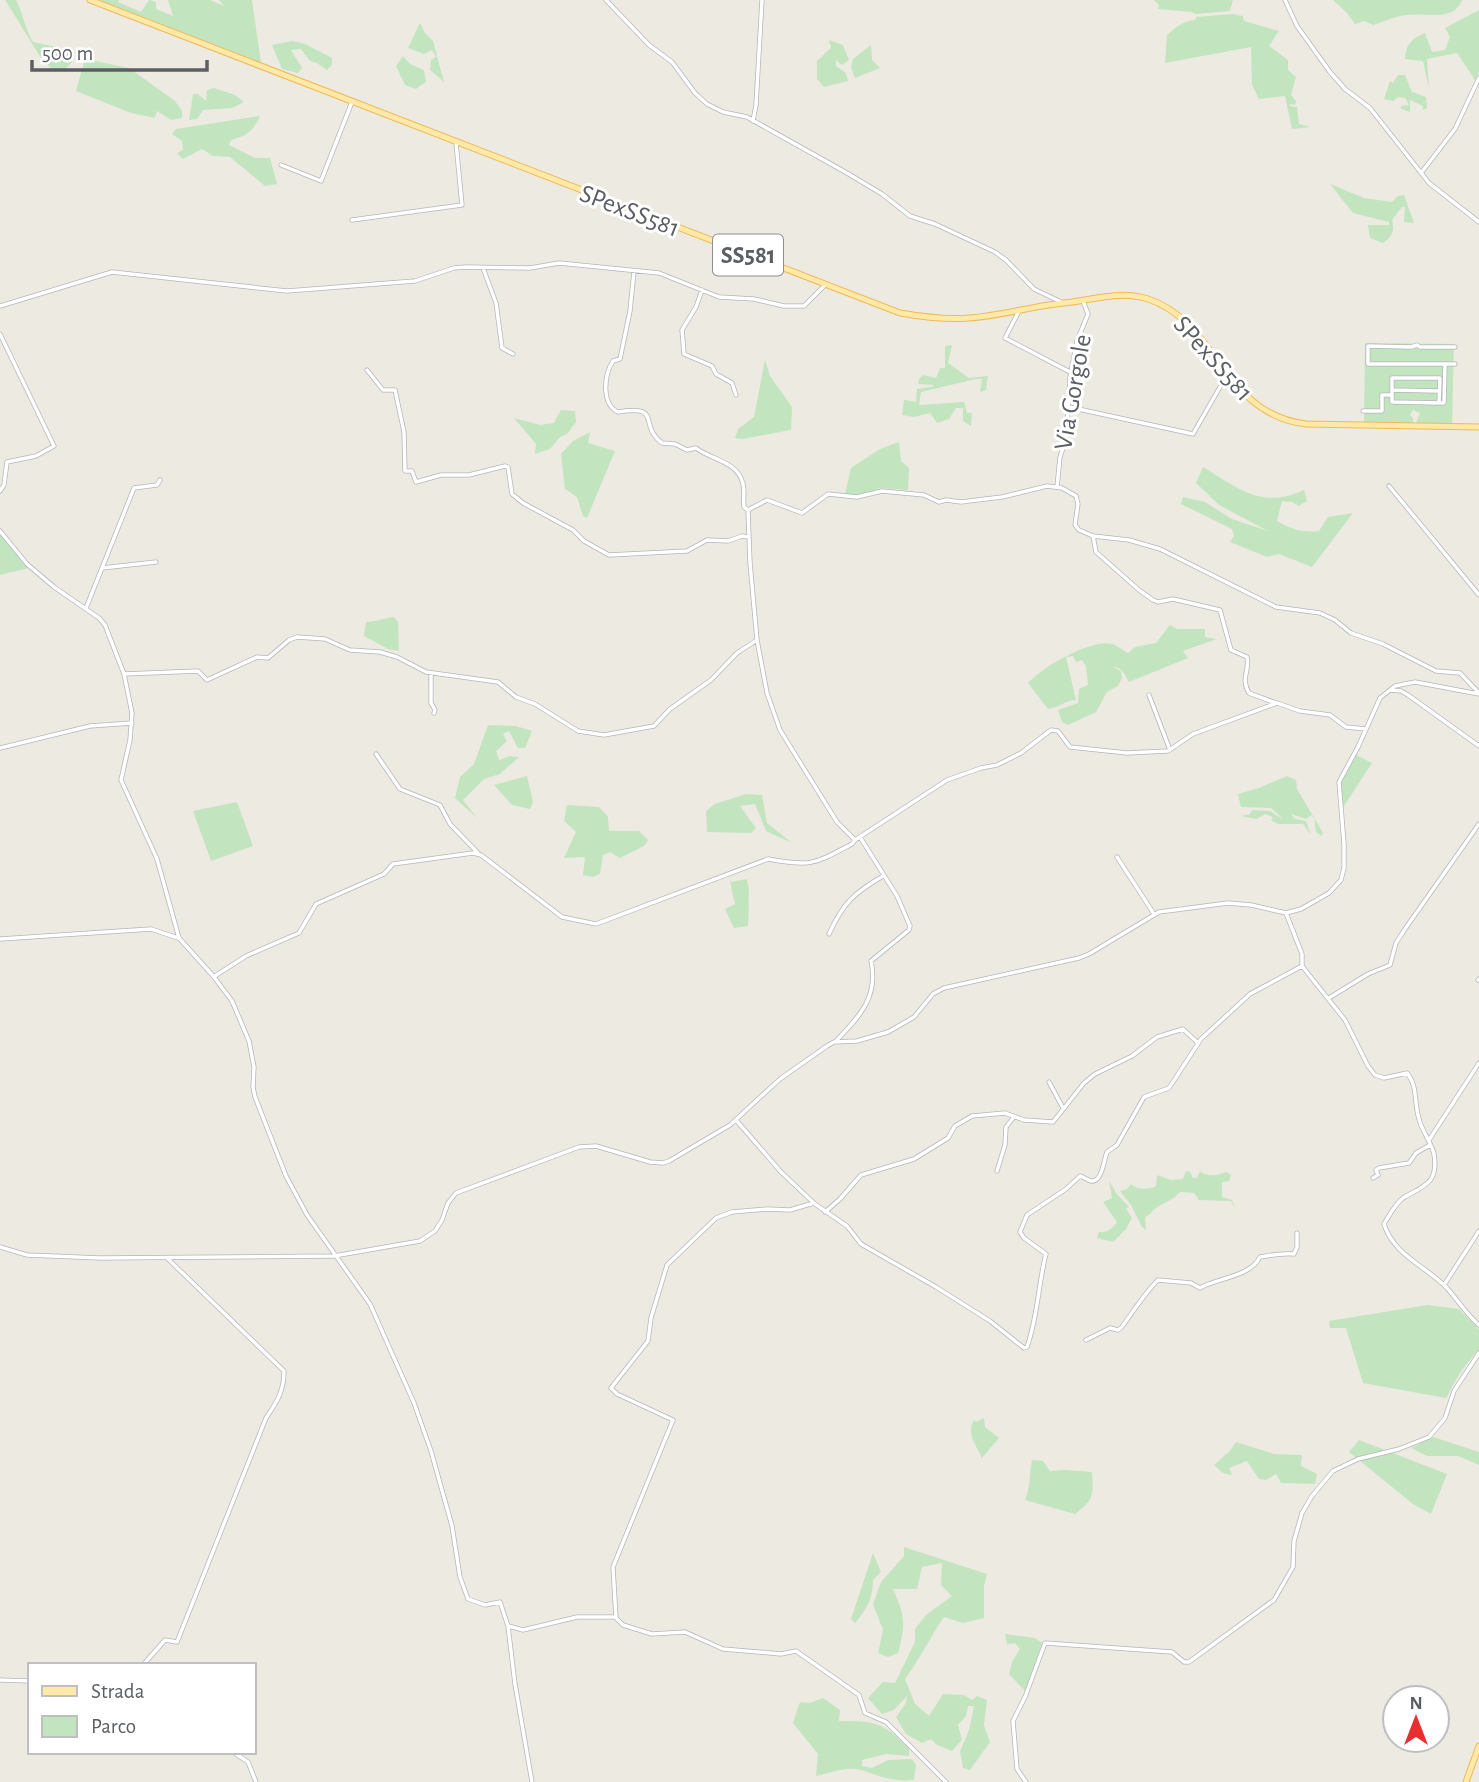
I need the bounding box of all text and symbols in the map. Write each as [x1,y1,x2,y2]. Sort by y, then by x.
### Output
scale bar [32,28,206,72]
text: 500 m [42,43,93,64]
street label: SPexSS581 [576,180,683,242]
road number: SS581 [713,234,783,276]
street label: SPexSS581 [1169,311,1258,406]
street label: Via Gorgole [1050,332,1096,452]
legend [28,1663,256,1754]
text: Strada [91,1681,145,1702]
north arrow [1381,1684,1451,1754]
text: N [1409,1694,1423,1713]
text: Parco [91,1716,136,1737]

